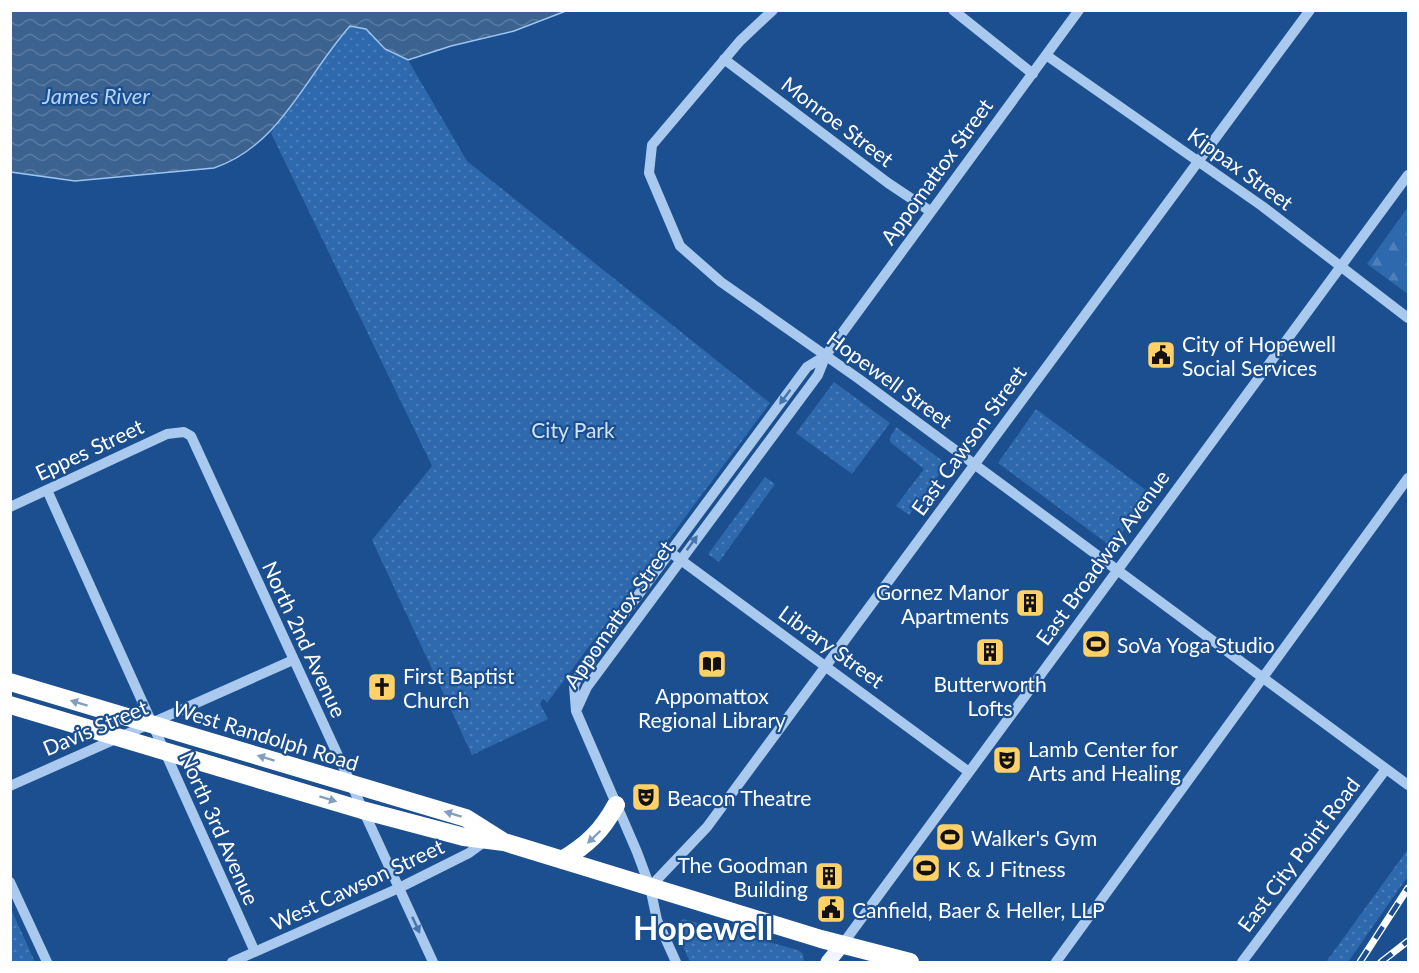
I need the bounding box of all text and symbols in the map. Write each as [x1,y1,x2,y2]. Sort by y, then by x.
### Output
street label: Monroe Street [777,71,899,171]
water label: James River [41,82,150,109]
street label: Appomattox Street [875,93,998,249]
street label: Kippax Street [1183,121,1299,215]
street label: Hopewell Street [823,325,958,433]
place label: City of Hopewell Social Services [1182,331,1336,380]
public building icon: City of Hopewell Social Services [1145,339,1177,371]
street label: East Cawson Street [905,360,1031,520]
one-way arrow [779,388,791,404]
street label: Eppes Street [31,413,147,485]
park label: City Park [531,417,615,442]
street label: East Broadway Avenue [1030,465,1174,649]
street label: Appomattox Street [558,535,678,692]
one-way arrow [686,535,698,551]
street label: North 2nd Avenue [258,557,352,721]
place label: Gornez Manor Apartments [876,579,1009,628]
building icon: Gornez Manor Apartments [1014,587,1046,619]
street label: Library Street [774,599,890,693]
sports icon: SoVa Yoga Studio [1080,628,1112,660]
place label: SoVa Yoga Studio [1117,632,1275,657]
building icon: Butterworth Lofts [974,636,1006,668]
library icon: Appomattox Regional Library [696,648,728,680]
place label: First Baptist Church [403,663,515,712]
church icon: First Baptist Church [366,671,398,703]
place label: Butterworth Lofts [933,671,1047,720]
place label: Appomattox Regional Library [638,683,786,732]
street label: Davis Street [39,694,152,760]
street label: West Randolph Road [170,695,362,775]
one-way arrow [70,698,88,707]
place label: Lamb Center for Arts and Healing [1028,736,1181,785]
theatre icon: Lamb Center for Arts and Healing [991,744,1023,776]
street label: North 3rd Avenue [175,747,265,909]
one-way arrow [257,753,275,762]
street label: East City Point Road [1232,772,1364,936]
theatre icon: Beacon Theatre [630,781,662,813]
place label: Beacon Theatre [667,785,811,810]
one-way arrow [319,795,337,805]
one-way arrow [444,809,462,818]
sports icon: Walker's Gym [934,821,966,853]
place label: Walker's Gym [971,825,1097,850]
one-way arrow [588,830,602,844]
street label: West Cawson Street [267,833,448,935]
place label: The Goodman Building [677,852,808,901]
sports icon: K & J Fitness [910,852,942,884]
place label: K & J Fitness [947,856,1066,881]
building icon: The Goodman Building [813,860,845,892]
public building icon: Canfield, Baer & Heller, LLP [815,893,847,925]
place label: Canfield, Baer & Heller, LLP [852,897,1105,922]
district label: Hopewell [633,907,773,947]
one-way arrow [411,917,421,935]

